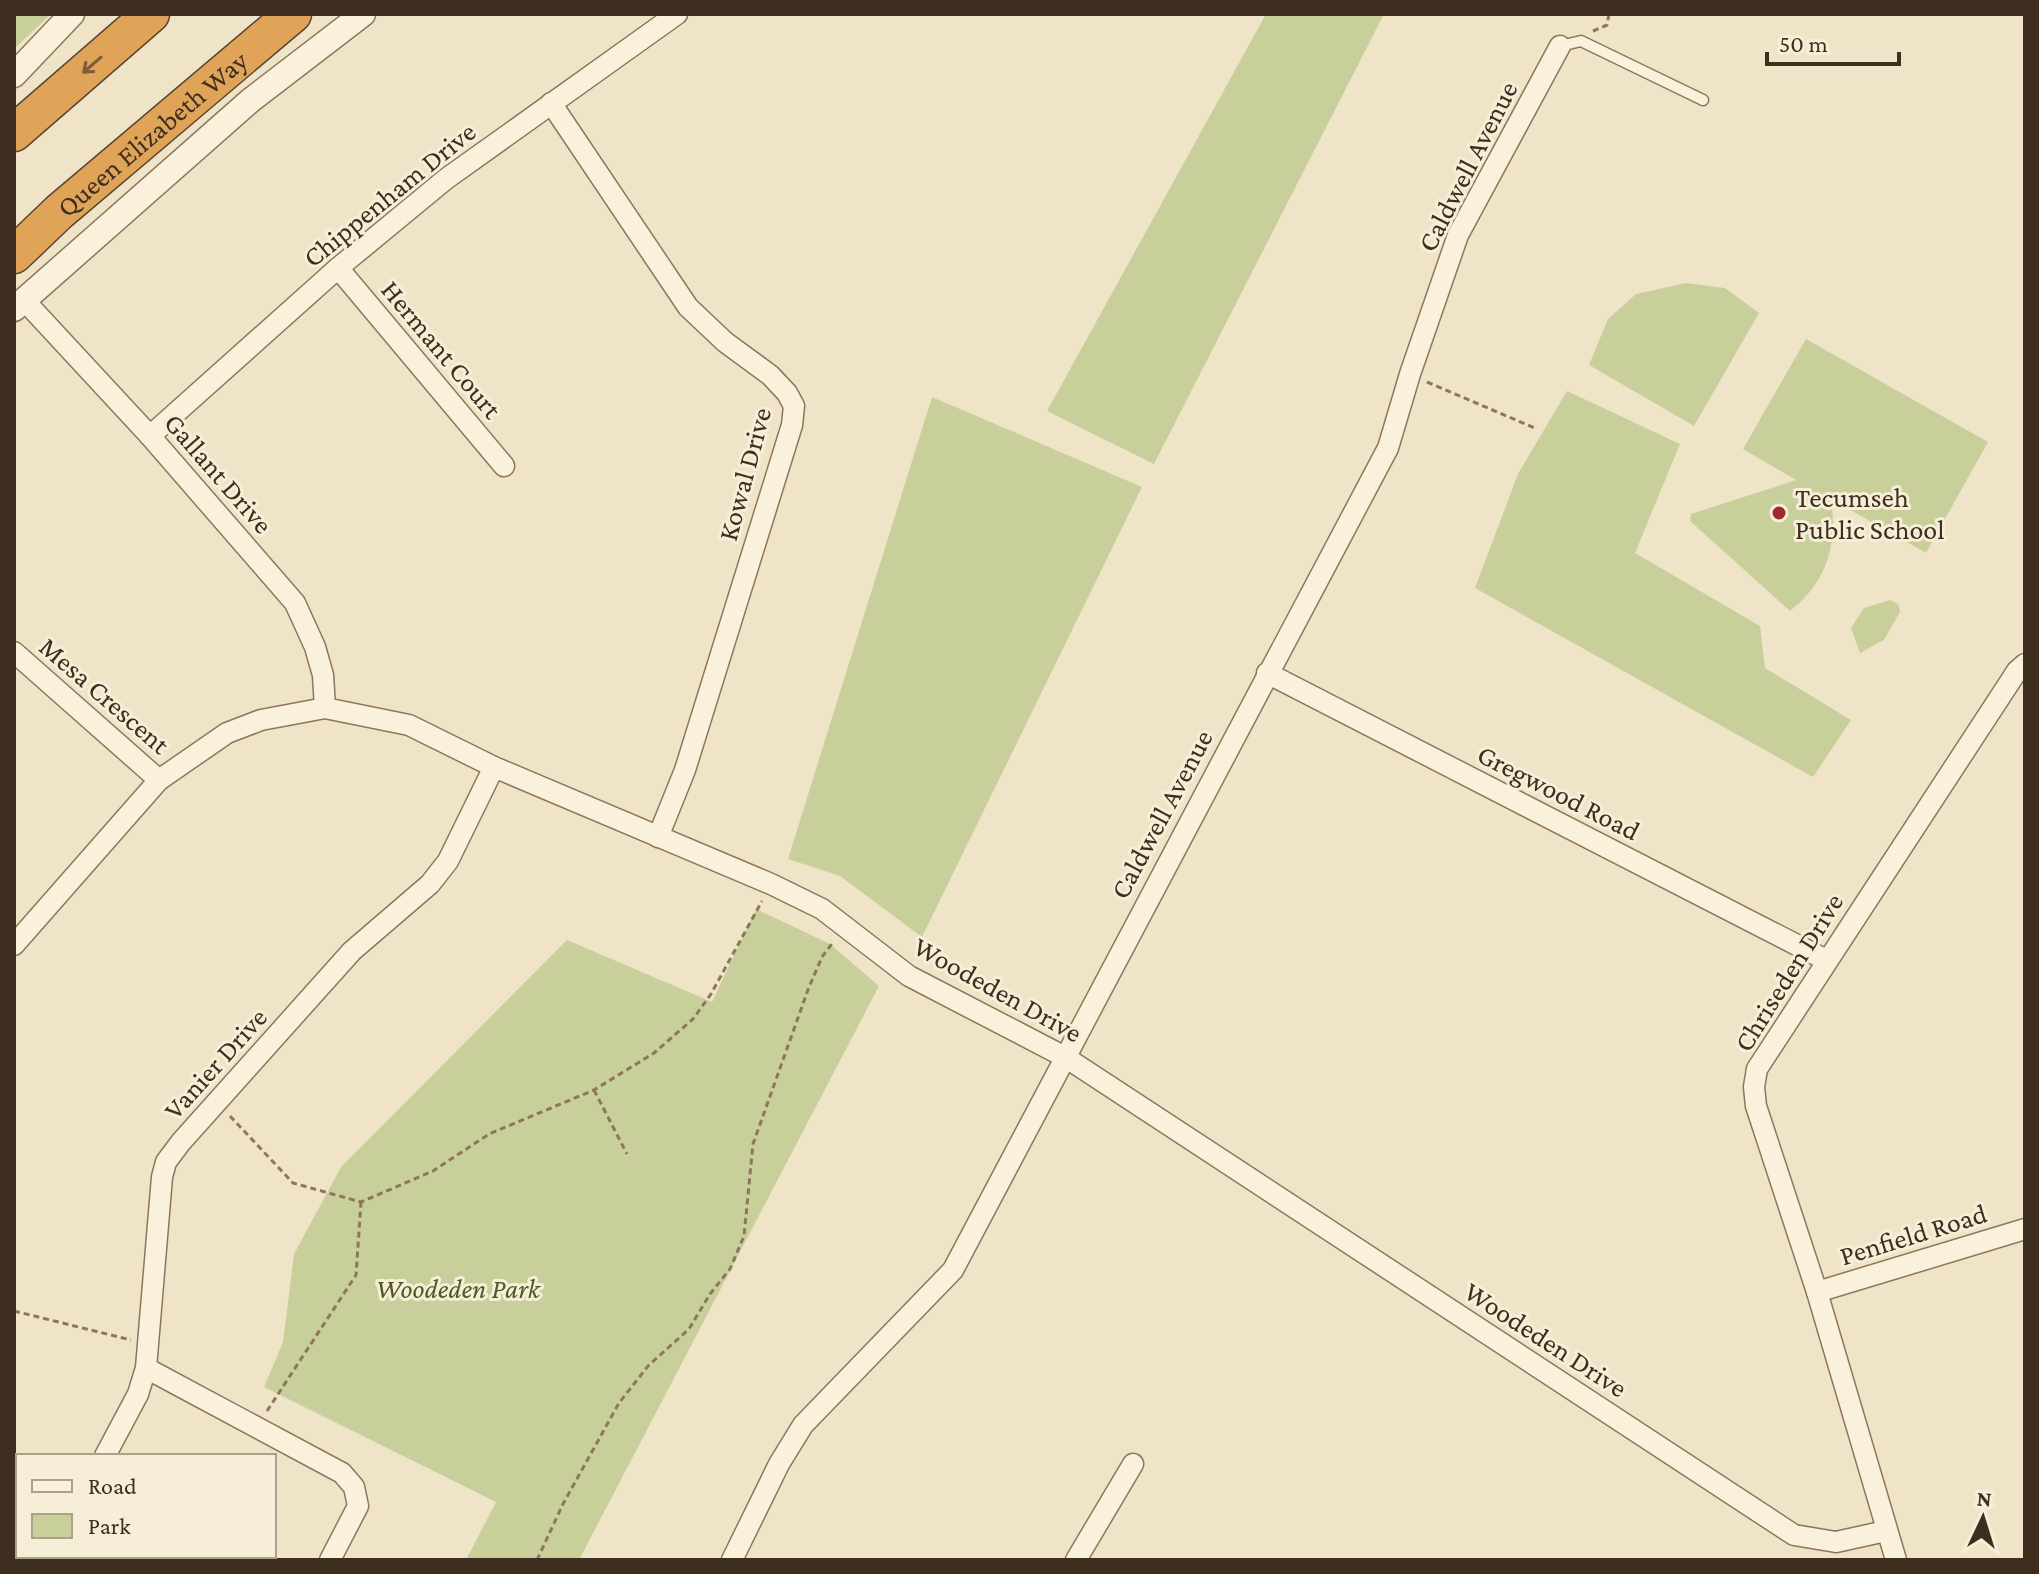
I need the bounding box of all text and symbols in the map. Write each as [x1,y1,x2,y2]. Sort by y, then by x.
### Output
scale bar [1767,16,1899,66]
text: 50 m [1779,30,1828,57]
street label: Queen Elizabeth Way [51,44,255,223]
one-way arrow [82,56,102,74]
street label: Caldwell Avenue [1411,76,1524,256]
street label: Chippenham Drive [297,116,482,273]
street label: Hermant Court [375,274,509,425]
street label: Kowal Drive [712,404,777,544]
street label: Gallant Drive [158,407,279,540]
place label: Tecumseh Public School [1795,482,1945,545]
marker: Tecumseh Public School [1770,504,1788,522]
street label: Mesa Crescent [33,631,177,761]
street label: Caldwell Avenue [1104,725,1219,904]
street label: Gregwood Road [1473,738,1645,847]
street label: Chriseden Drive [1727,888,1849,1057]
street label: Woodeden Drive [908,930,1087,1048]
street label: Vanier Drive [158,1002,273,1125]
street label: Penfield Road [1836,1197,1991,1272]
park label: Woodeden Park [376,1273,542,1304]
street label: Woodeden Drive [1459,1275,1633,1403]
legend [16,1454,276,1558]
text: Road [88,1472,137,1499]
north arrow [1943,1478,2023,1558]
text: N [1976,1486,1993,1512]
text: Park [88,1512,131,1539]

